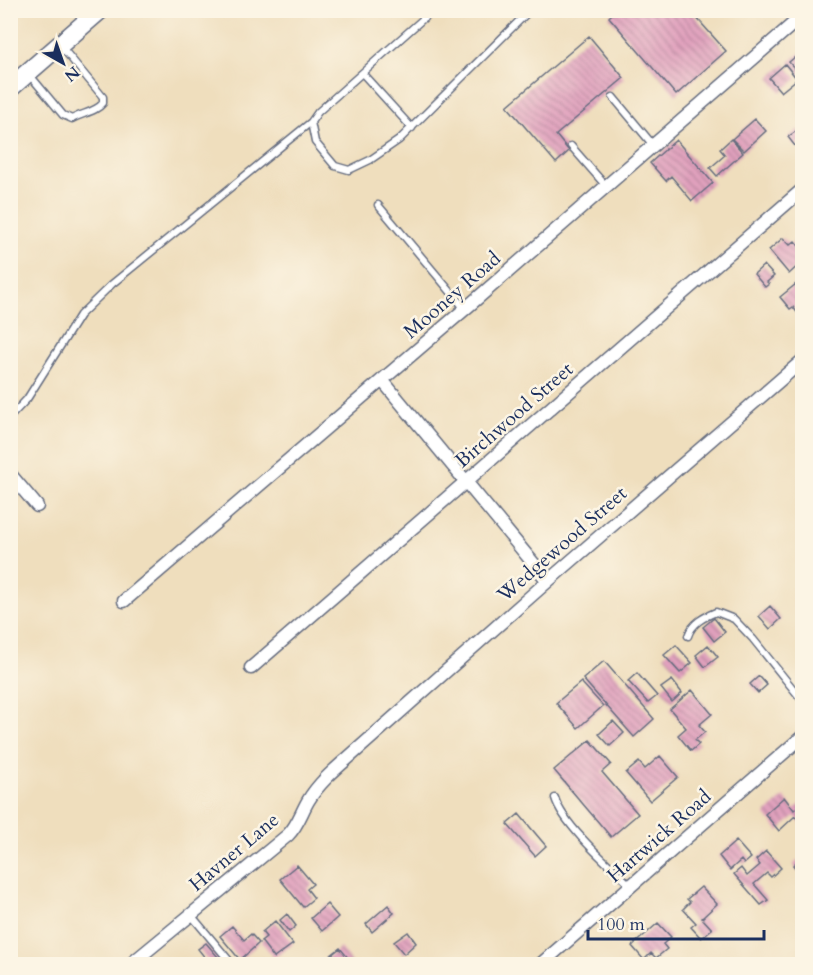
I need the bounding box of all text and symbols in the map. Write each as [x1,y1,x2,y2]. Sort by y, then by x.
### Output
north arrow [33,33,93,93]
text: N [60,61,84,87]
street label: Mooney Road [398,245,507,345]
street label: Birchwood Street [449,356,579,474]
street label: Wedgewood Street [491,480,633,609]
street label: Hartwick Road [601,783,717,889]
street label: Havner Lane [183,806,285,898]
scale bar [588,903,764,941]
text: 100 m [597,912,645,937]

